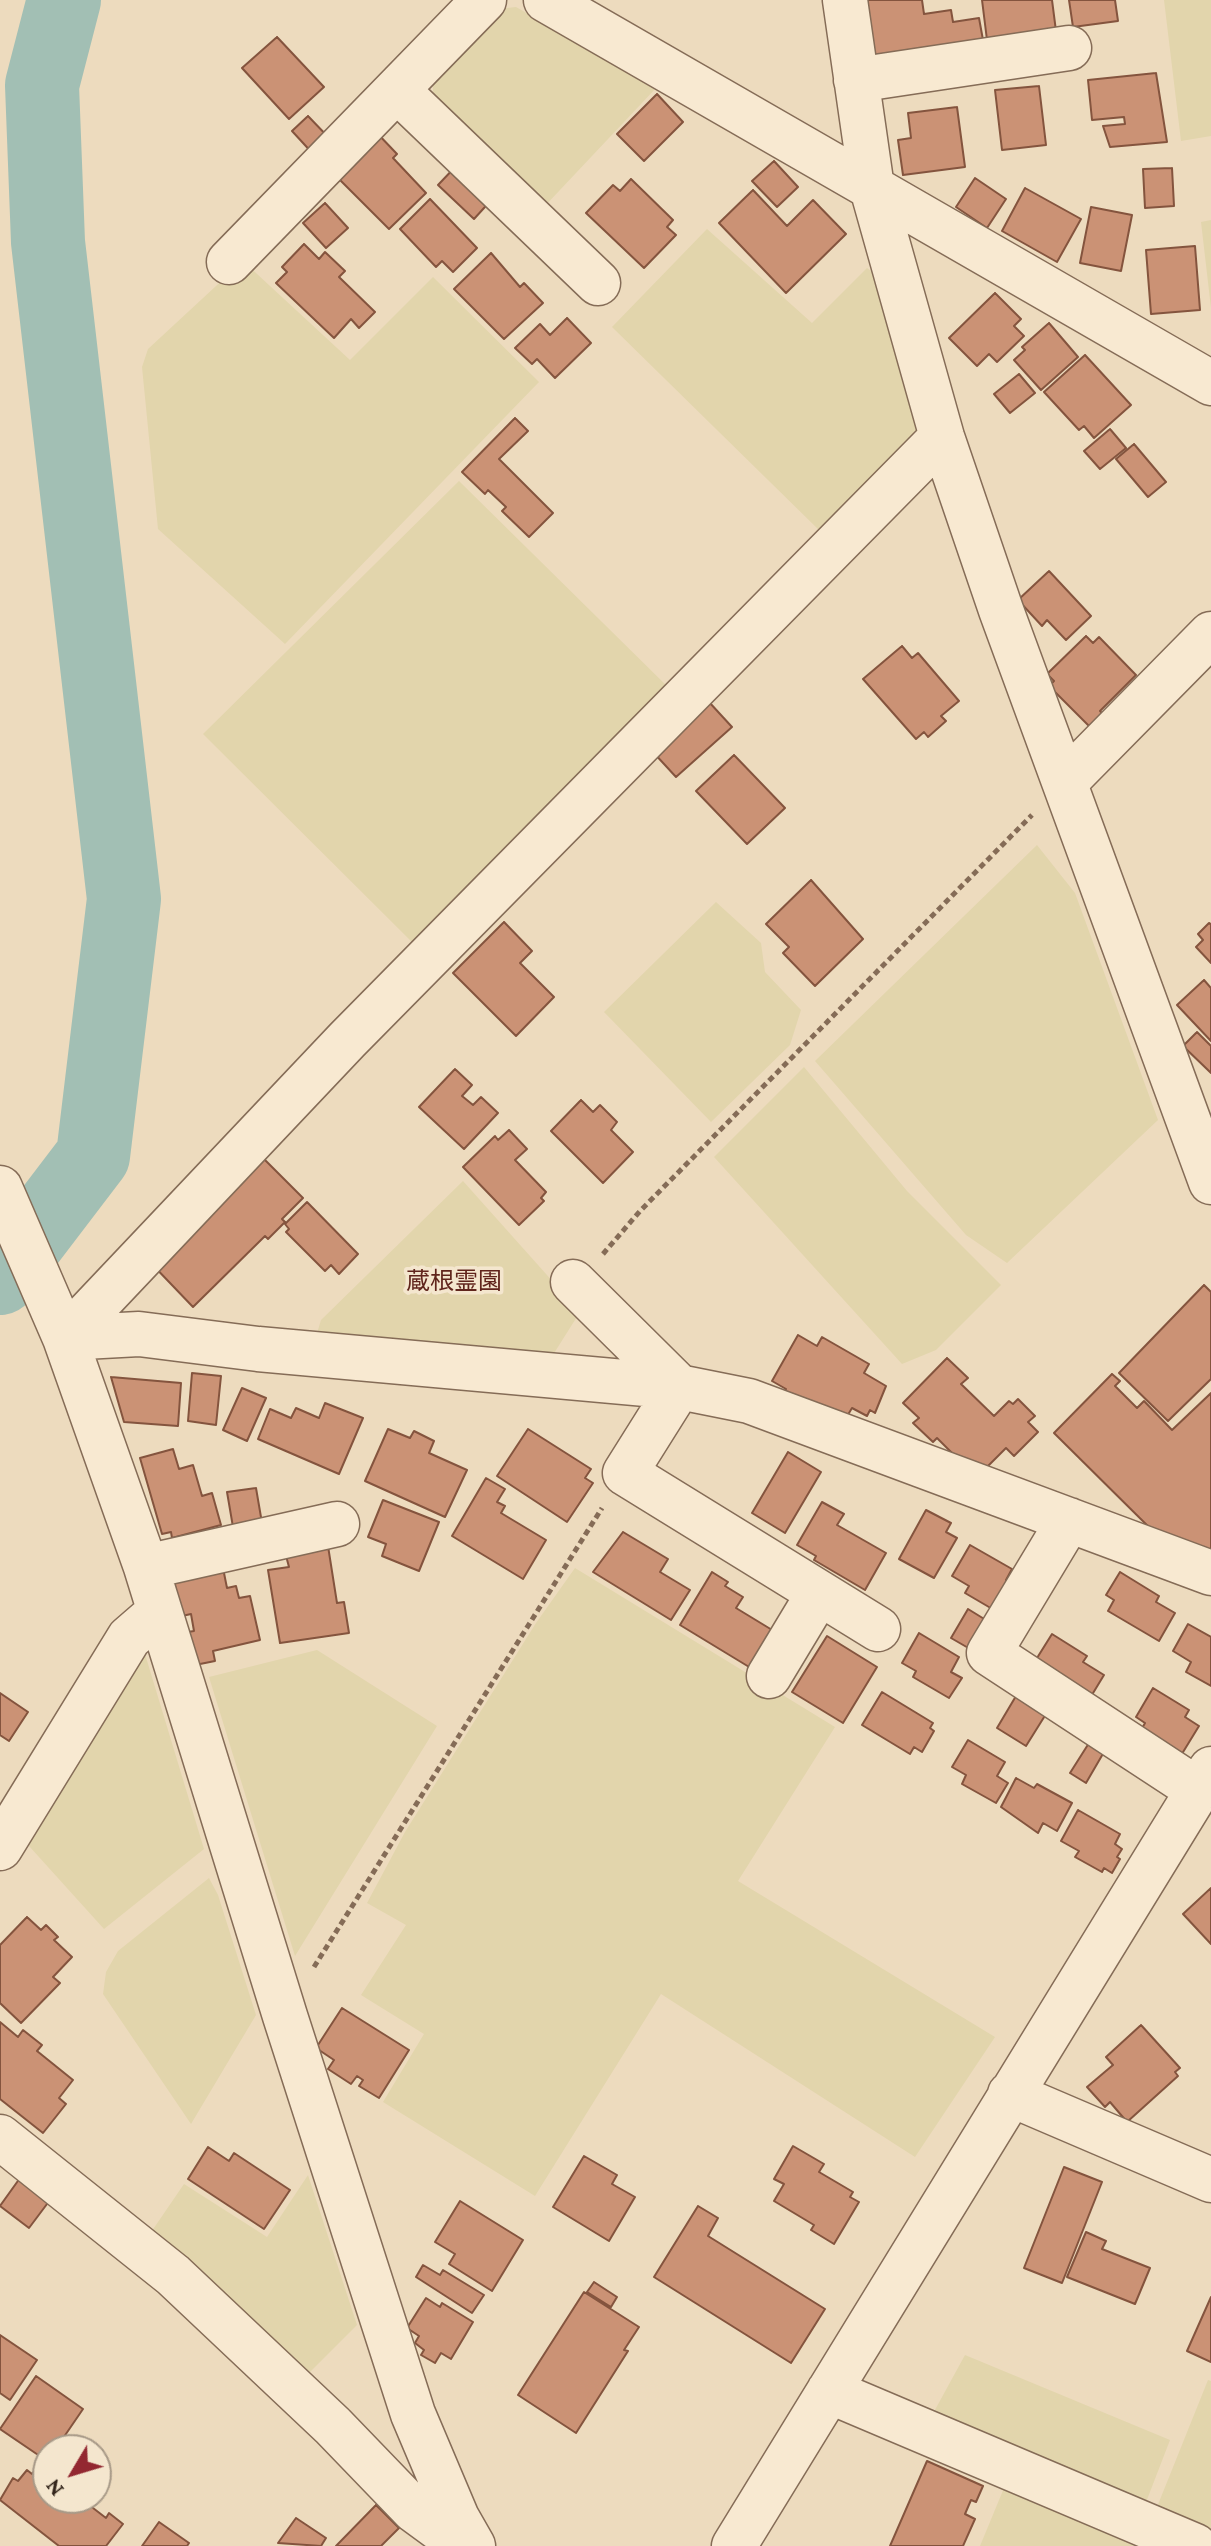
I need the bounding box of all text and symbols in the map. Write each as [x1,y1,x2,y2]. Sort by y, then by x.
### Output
district label: 蔵根霊園 [406,1268,502,1296]
north arrow [32,2434,112,2514]
text: N [40,2474,69,2501]

